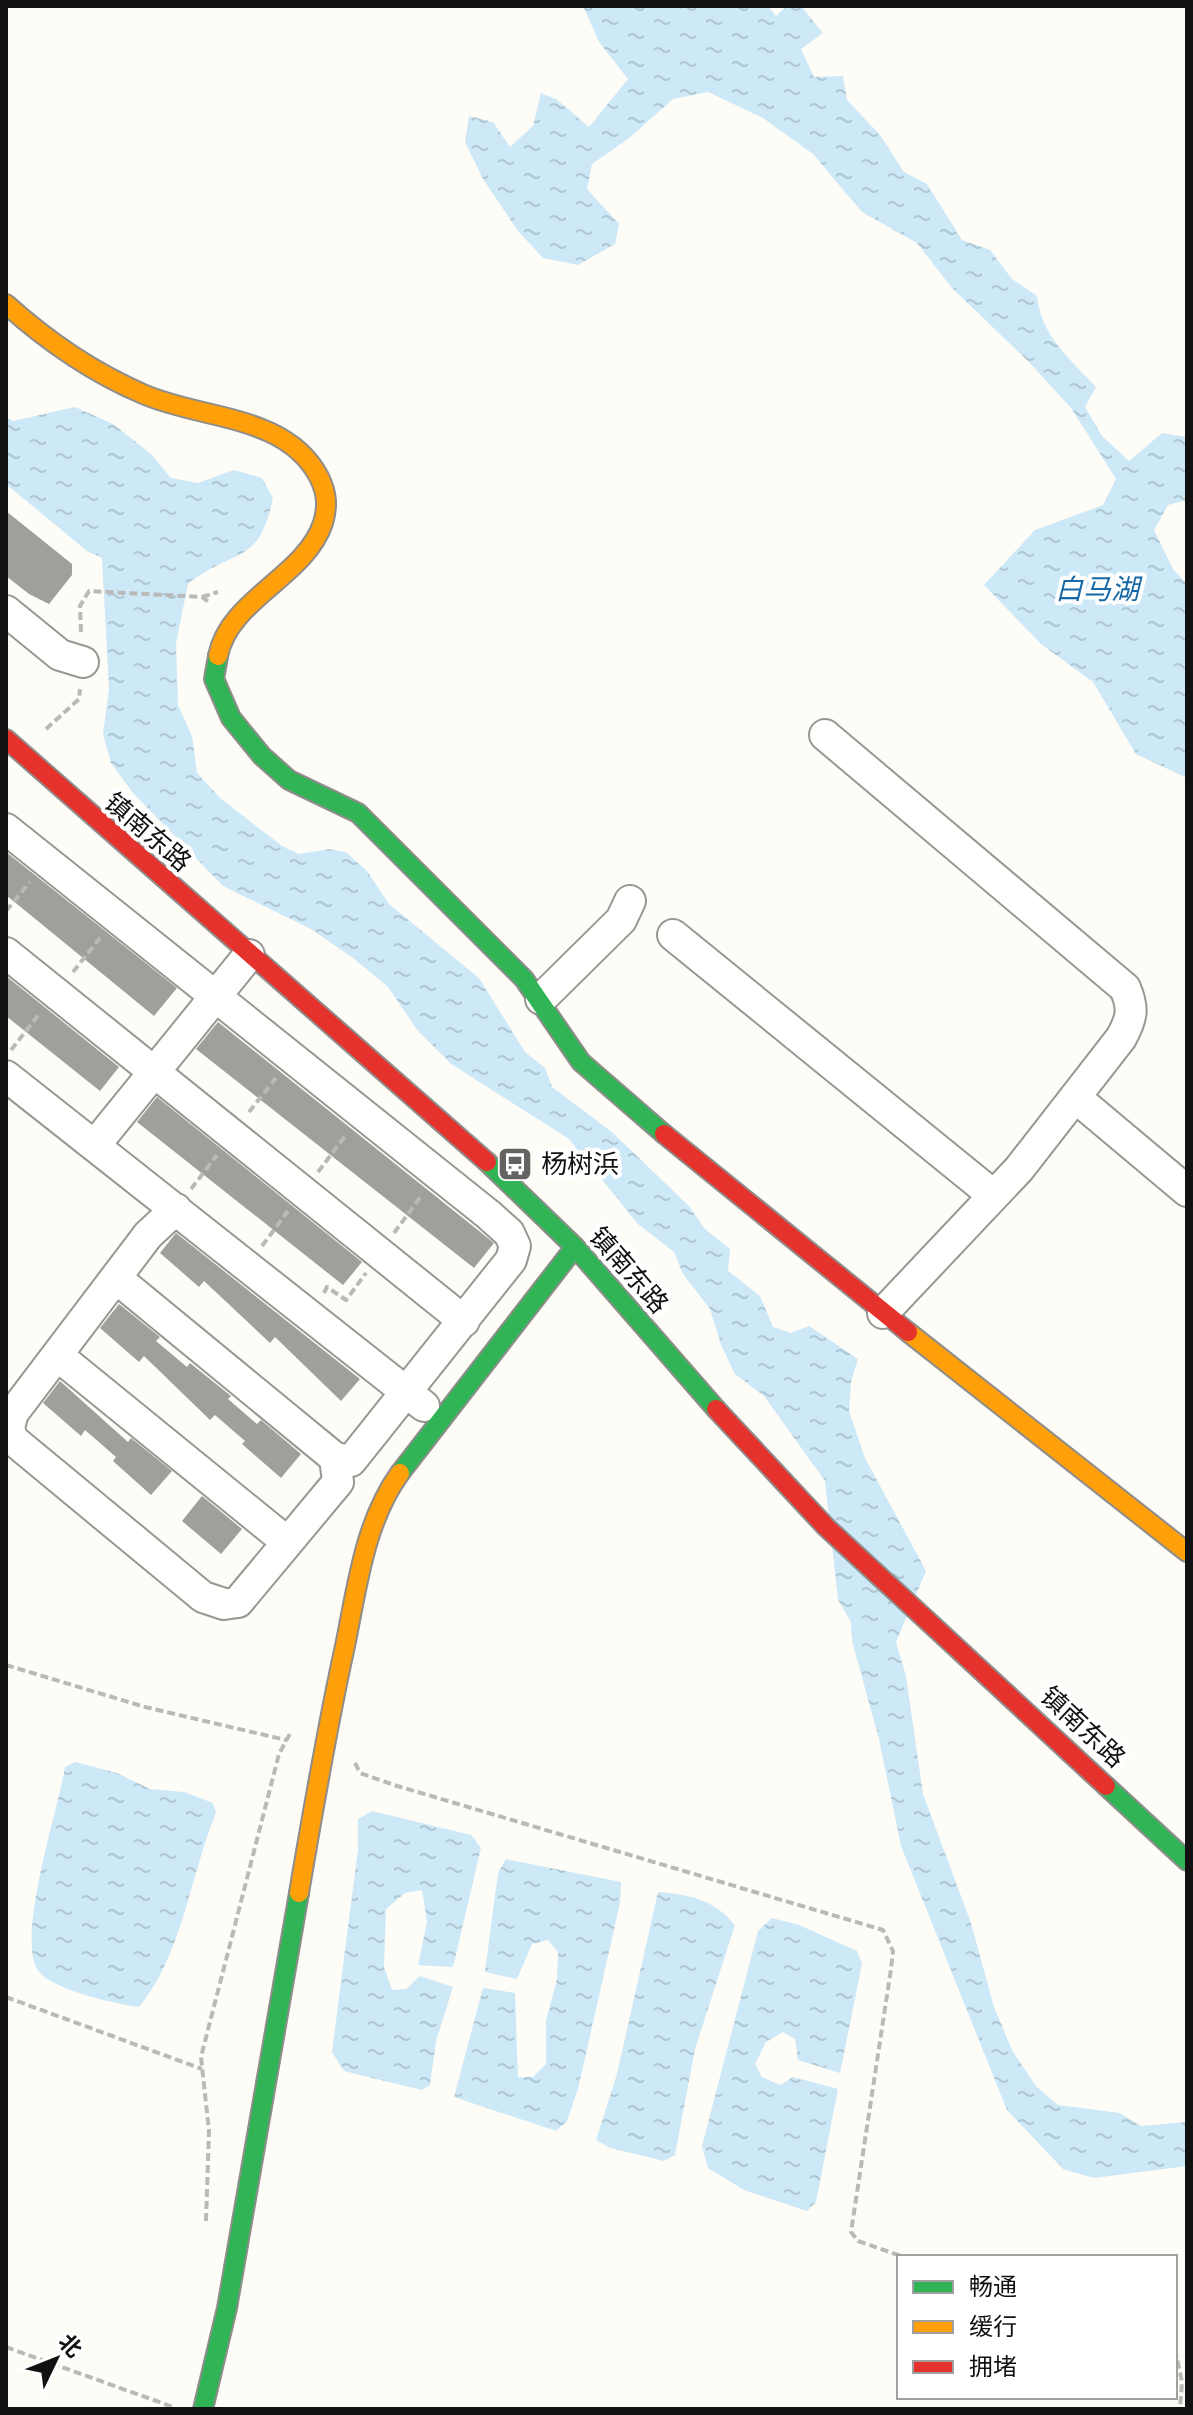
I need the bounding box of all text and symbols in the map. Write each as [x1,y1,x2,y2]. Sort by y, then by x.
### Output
water label: 白马湖 [1055,571,1143,607]
street label: 镇南东路 [98,785,198,878]
bus stop icon: 杨树浜 [496,1145,534,1183]
place label: 杨树浜 [541,1147,619,1180]
street label: 镇南东路 [583,1220,676,1320]
street label: 镇南东路 [1034,1679,1133,1774]
legend [897,2255,1177,2399]
text: 畅通 [969,2271,1017,2302]
text: 缓行 [969,2311,1017,2342]
north arrow [16,2319,96,2399]
text: 北 [53,2328,88,2363]
text: 拥堵 [969,2351,1017,2382]

